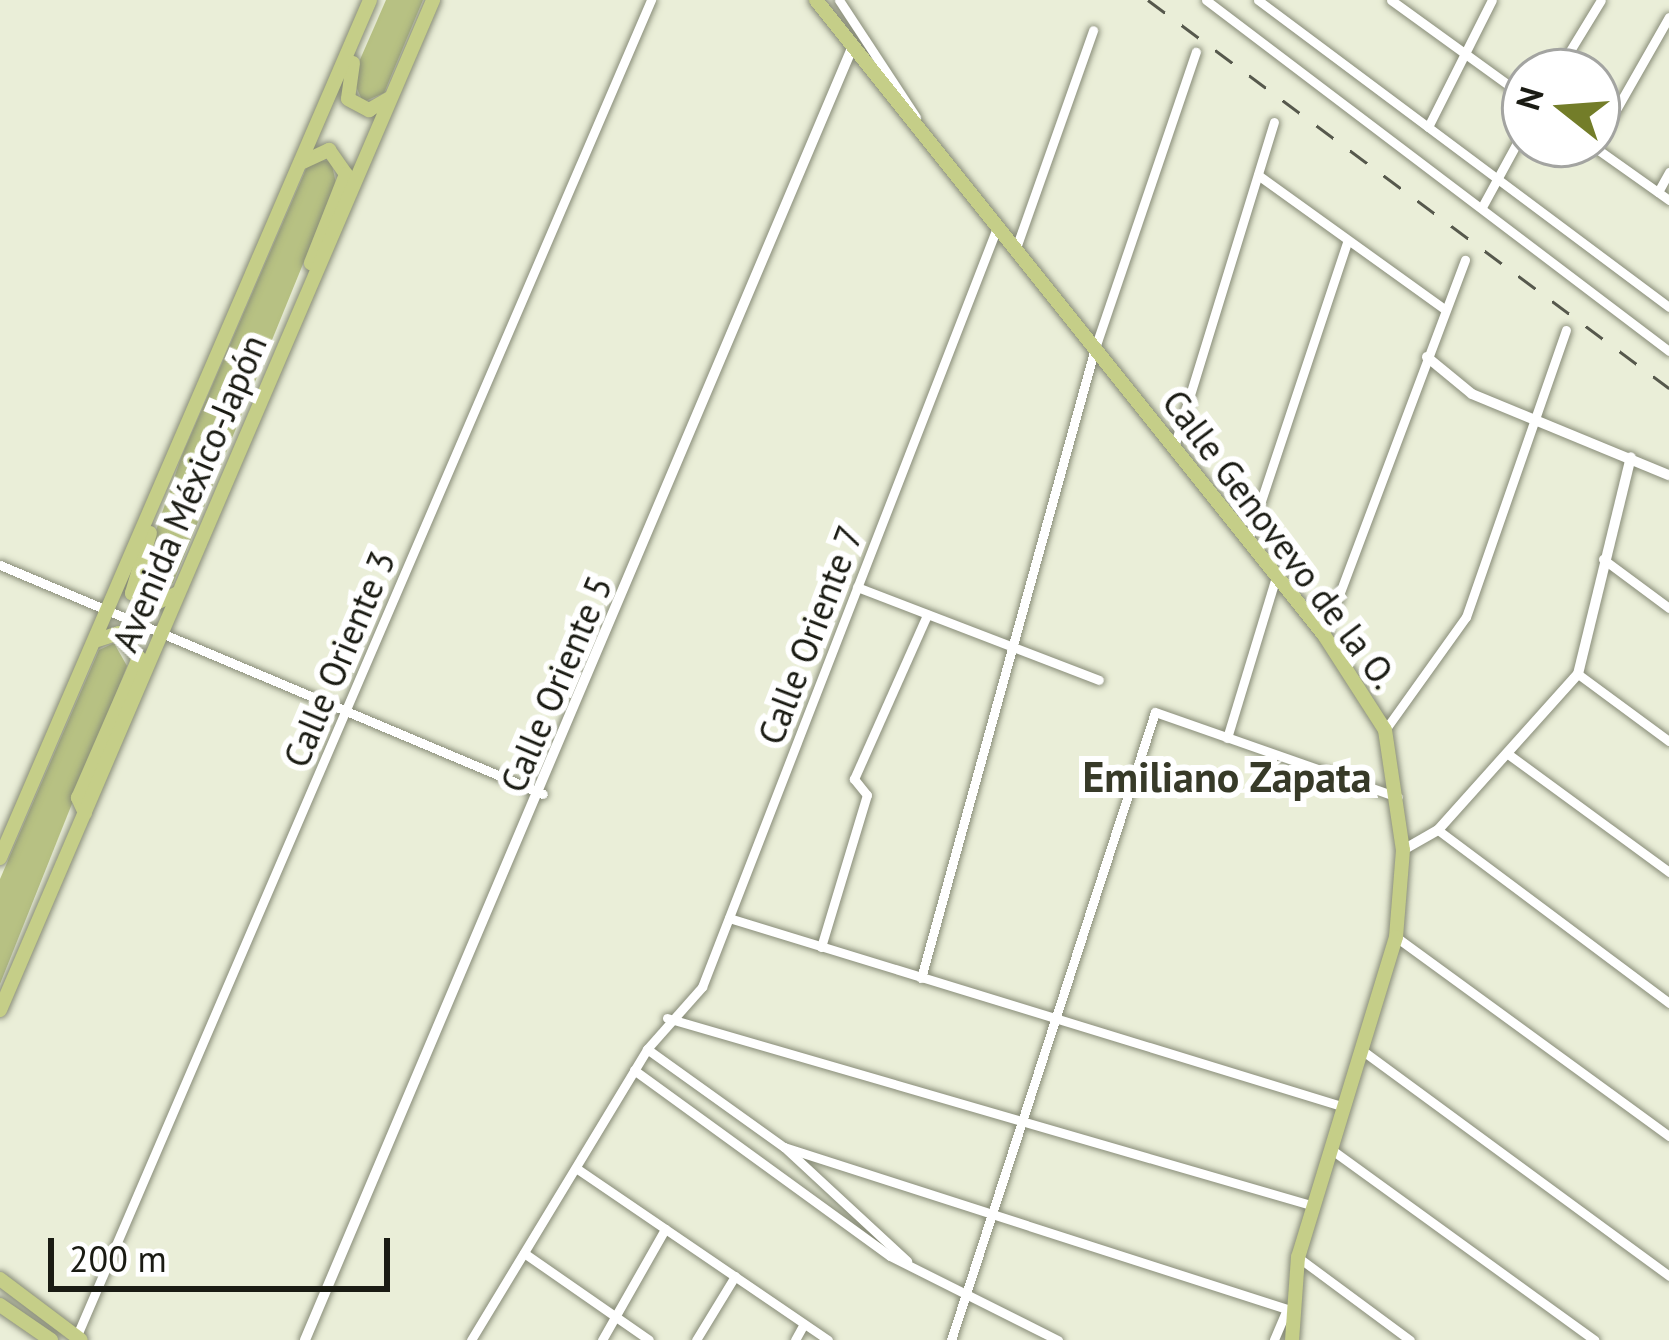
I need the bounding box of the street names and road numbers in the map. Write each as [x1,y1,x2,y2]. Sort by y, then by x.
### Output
street label: Avenida México-Japón [103,328,275,658]
street label: Calle Genovevo de la O. [1154,381,1406,697]
street label: Calle Oriente 7 [749,520,871,750]
street label: Calle Oriente 3 [274,544,404,774]
street label: Calle Oriente 5 [491,569,621,799]

